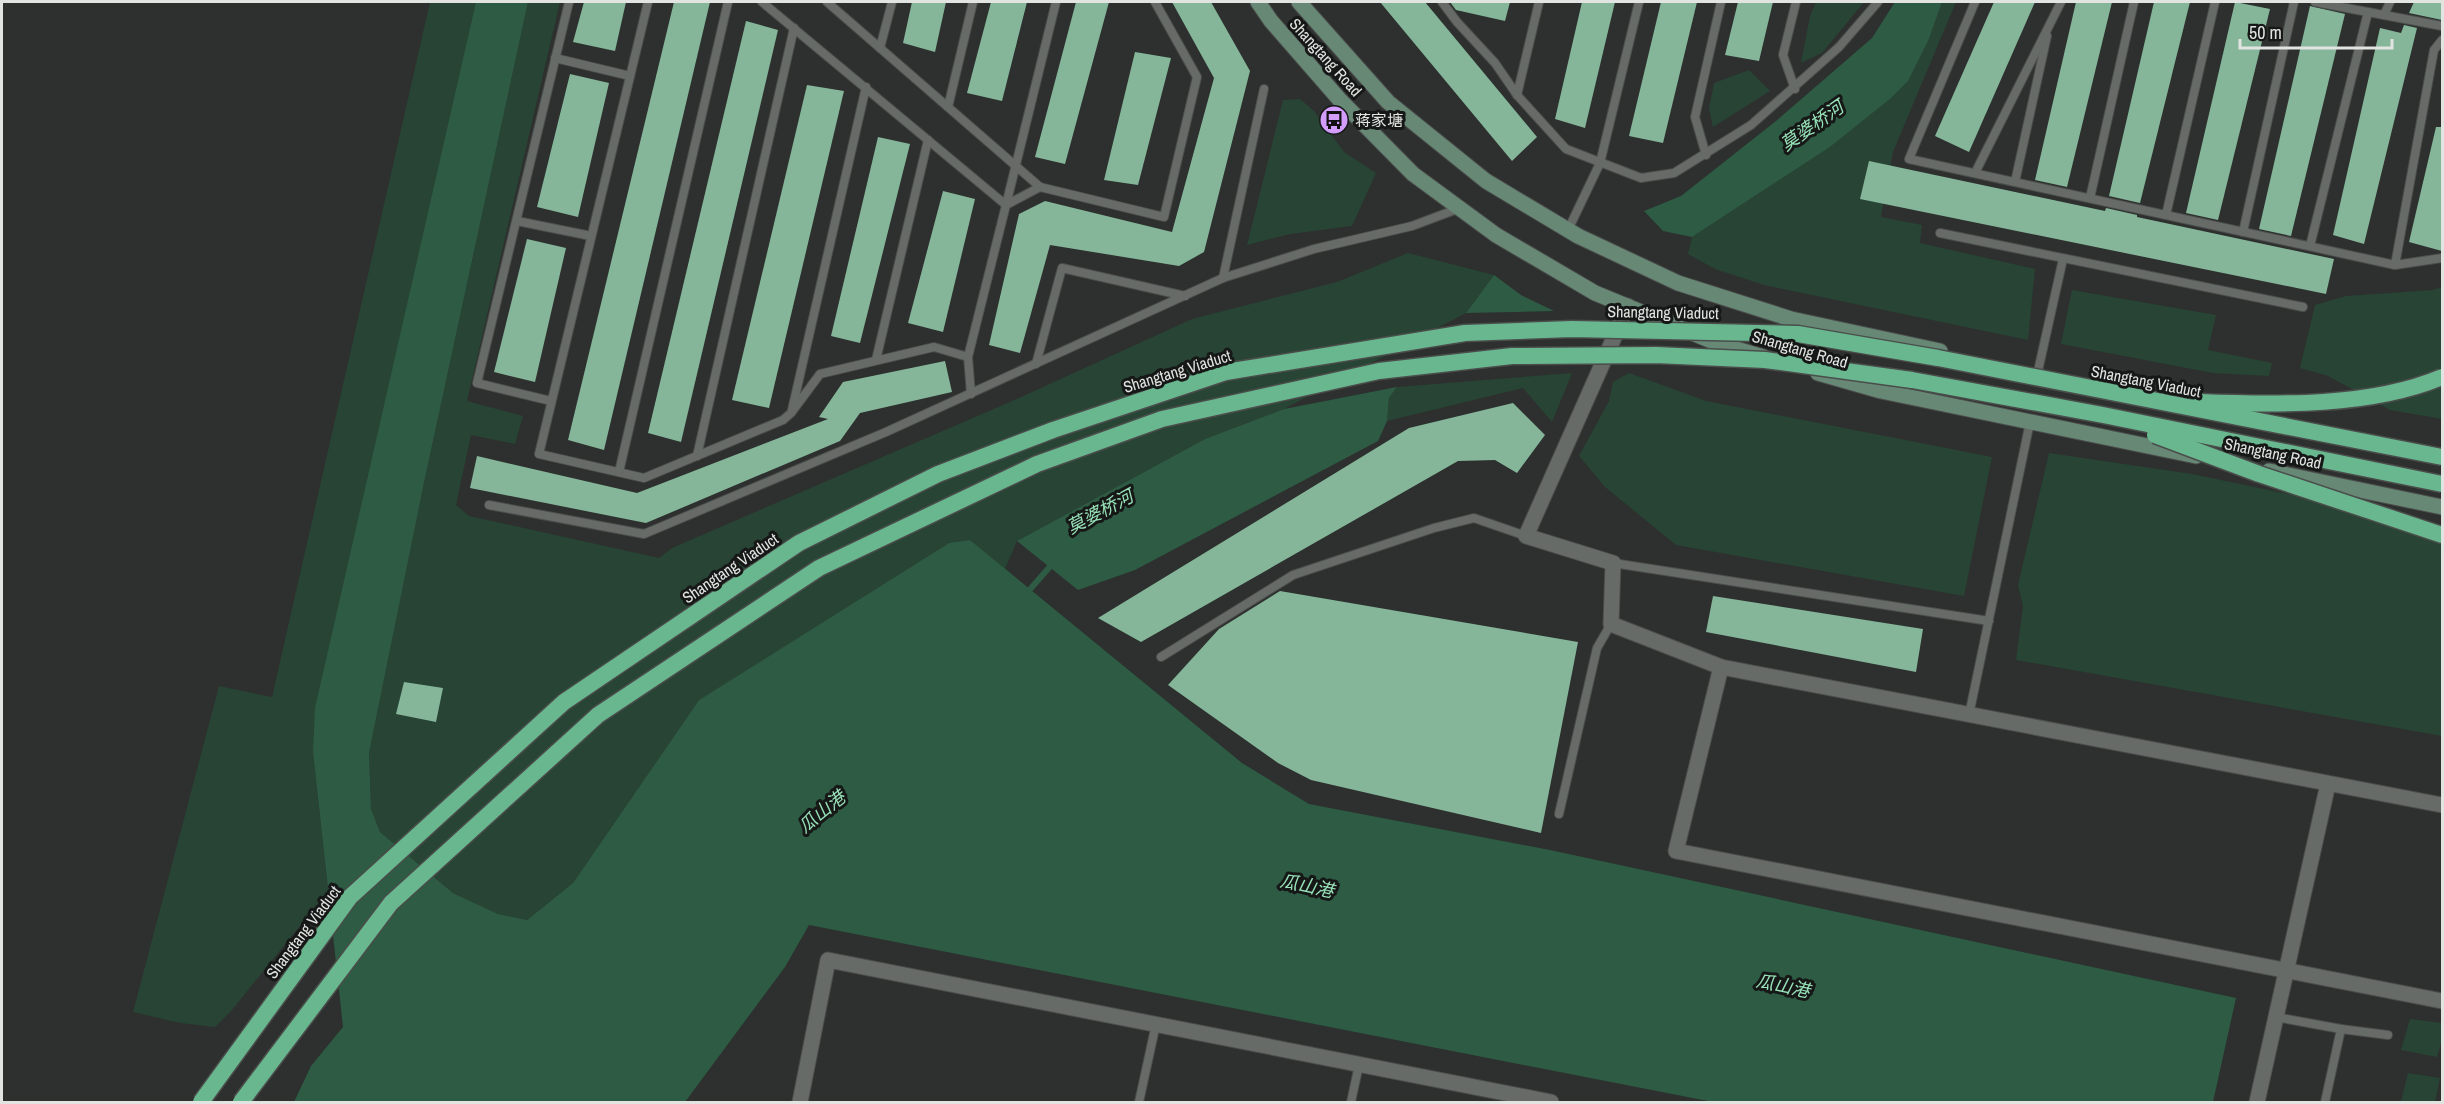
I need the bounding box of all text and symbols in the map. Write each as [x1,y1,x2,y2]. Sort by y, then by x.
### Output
scale bar [2240,12,2392,50]
street label: Shangtang Road [1285,13,1367,101]
text: 50 m [2249,20,2282,45]
water label: 莫婆桥河 [1775,93,1851,156]
bus stop icon: 蒋家塘 [1318,104,1350,136]
place label: 蒋家塘 [1355,109,1403,131]
street label: Shangtang Viaduct [1607,300,1719,324]
street label: Shangtang Road [1750,325,1850,373]
street label: Shangtang Viaduct [1121,344,1234,398]
street label: Shangtang Viaduct [2089,360,2203,402]
street label: Shangtang Road [2223,432,2323,474]
water label: 莫婆桥河 [1062,482,1140,539]
street label: Shangtang Viaduct [678,528,783,608]
water label: 瓜山港 [793,783,853,838]
water label: 瓜山港 [1278,868,1339,904]
street label: Shangtang Viaduct [261,881,346,983]
water label: 瓜山港 [1754,968,1815,1004]

